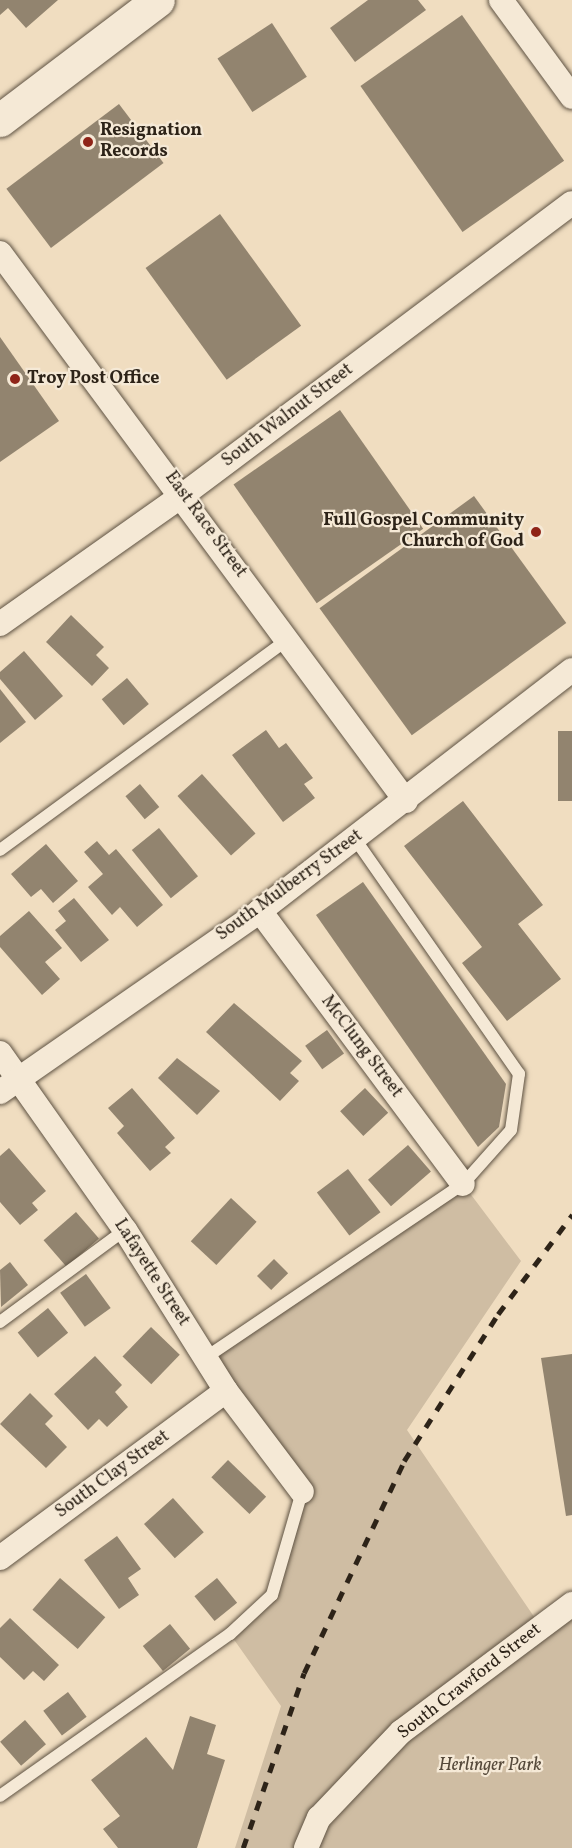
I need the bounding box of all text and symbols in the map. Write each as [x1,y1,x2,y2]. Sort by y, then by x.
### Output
place label: Resignation Records [100,121,202,164]
marker: Resignation Records [81,135,95,149]
street label: South Walnut Street [218,359,358,473]
place label: Troy Post Office [27,368,160,390]
marker: Troy Post Office [8,372,22,386]
street label: East Race Street [159,468,251,582]
place label: Full Gospel Community Church of God [323,511,524,554]
marker: Full Gospel Community Church of God [529,525,543,539]
street label: South Mulberry Street [212,825,368,947]
street label: McClung Street [316,992,406,1102]
street label: Lafayette Street [108,1215,194,1331]
street label: South Clay Street [51,1426,175,1524]
street label: South Crawford Street [394,1619,546,1745]
park label: Herlinger Park [438,1755,542,1777]

